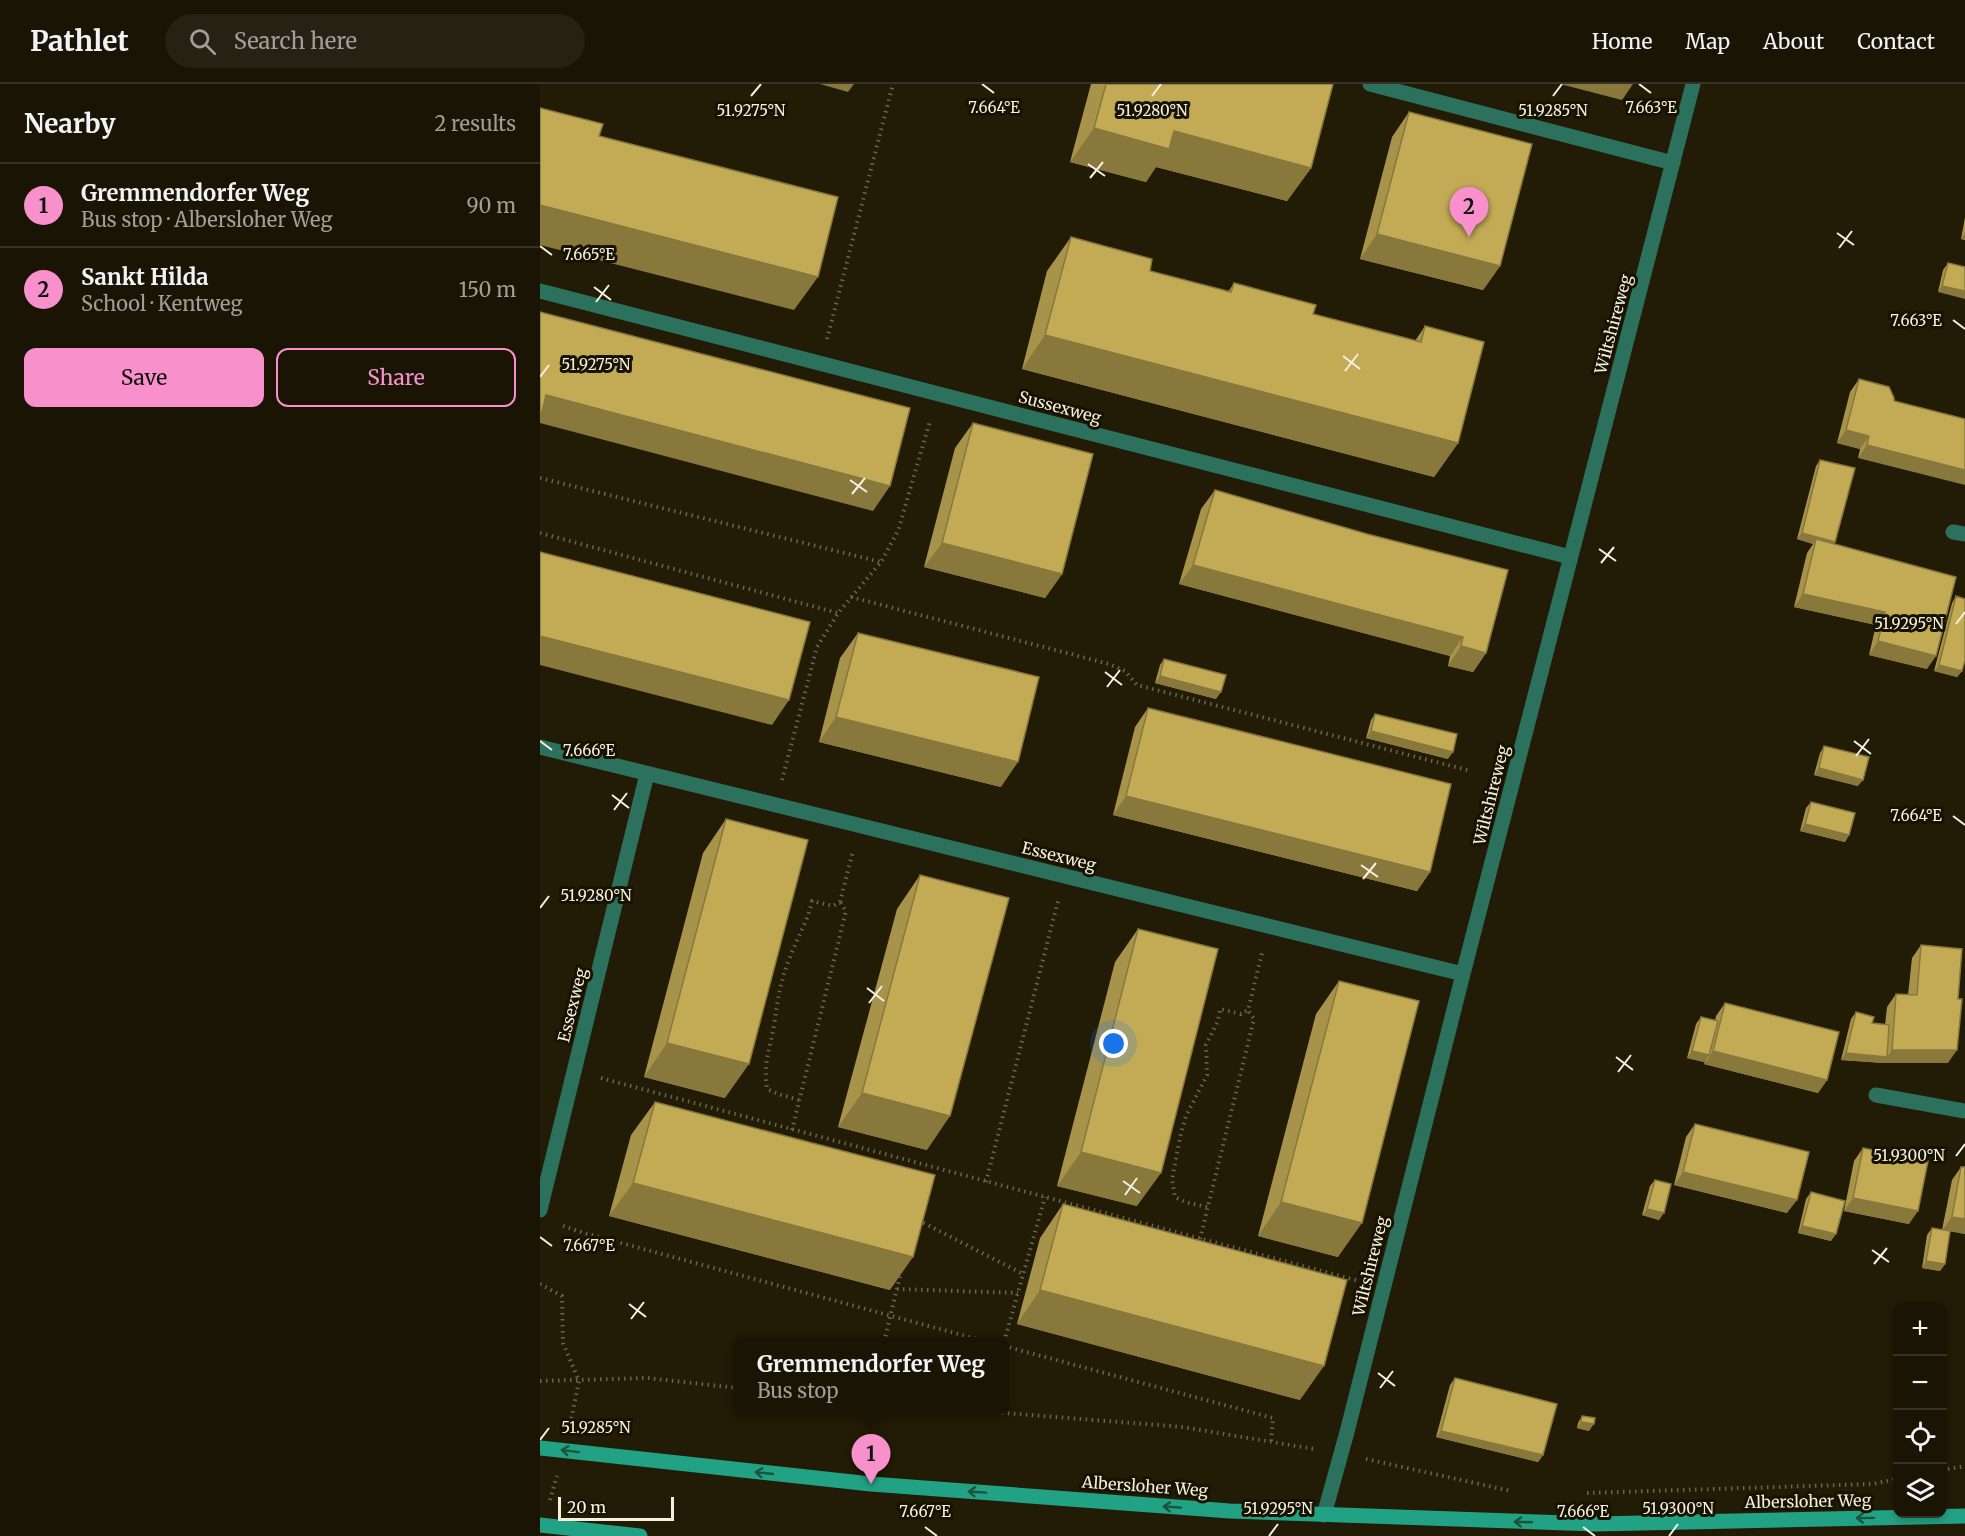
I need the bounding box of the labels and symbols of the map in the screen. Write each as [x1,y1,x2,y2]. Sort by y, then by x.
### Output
text: 7.664°E [968,98,1020,117]
text: 7.663°E [1625,98,1677,117]
text: 51.9275°N [717,101,786,120]
text: 51.9280°N [1116,101,1188,120]
text: 51.9285°N [1518,101,1588,120]
pin: 2 [1450,188,1488,237]
text: 7.665°E [563,245,615,264]
street label: Wiltshireweg [1590,272,1636,377]
text: 7.663°E [1890,311,1942,330]
text: 51.9275°N [562,355,631,374]
street label: Sussexweg [1017,386,1104,428]
text: 51.9295°N [1874,614,1944,633]
text: 7.666°E [563,741,615,760]
street label: Wiltshireweg [1469,743,1513,848]
text: 7.664°E [1890,806,1942,825]
street label: Essexweg [1020,837,1098,875]
text: 51.9280°N [560,886,632,905]
street label: Essexweg [553,966,591,1044]
your location [1099,1029,1128,1058]
text: 51.9300°N [1873,1146,1945,1165]
street label: Wiltshireweg [1348,1214,1392,1319]
text: 7.667°E [563,1236,615,1255]
text: 51.9285°N [561,1418,631,1437]
pin: 1 [852,1434,890,1484]
one-way arrow [561,1446,581,1457]
one-way arrow [755,1467,774,1478]
street label: Albersloher Weg [1080,1472,1209,1500]
one-way arrow [968,1486,988,1497]
street label: Albersloher Weg [1744,1490,1872,1512]
scale bar [558,1494,674,1522]
text: 51.9295°N [1243,1499,1313,1518]
text: 51.9300°N [1642,1499,1714,1518]
one-way arrow [1162,1501,1182,1512]
text: 7.667°E [899,1502,951,1521]
text: 7.666°E [1557,1502,1609,1521]
one-way arrow [1855,1512,1875,1524]
one-way arrow [1513,1516,1533,1527]

